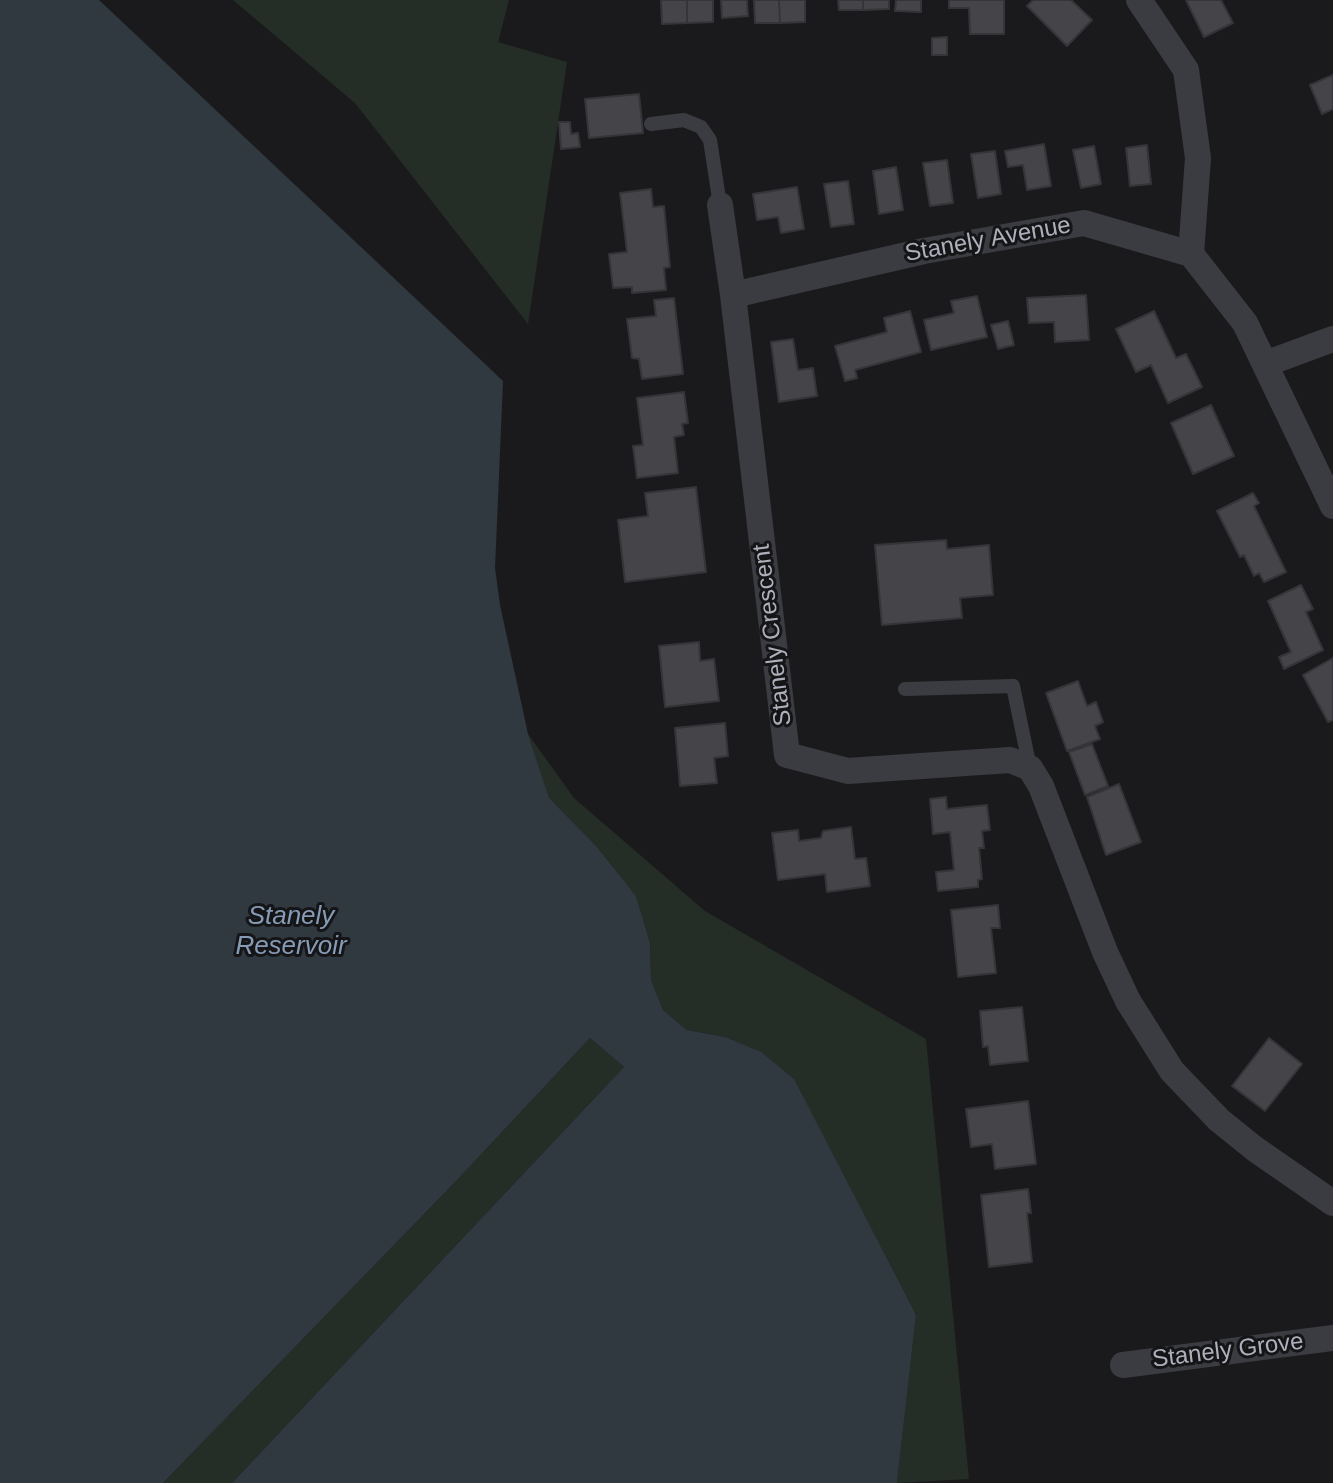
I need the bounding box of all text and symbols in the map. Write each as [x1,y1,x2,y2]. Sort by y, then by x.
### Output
street label: Stanely Avenue [903,211,1073,269]
street label: Stanely Crescent [748,543,798,727]
water label: Stanely Reservoir [235,901,347,962]
street label: Stanely Grove [1151,1327,1305,1375]

